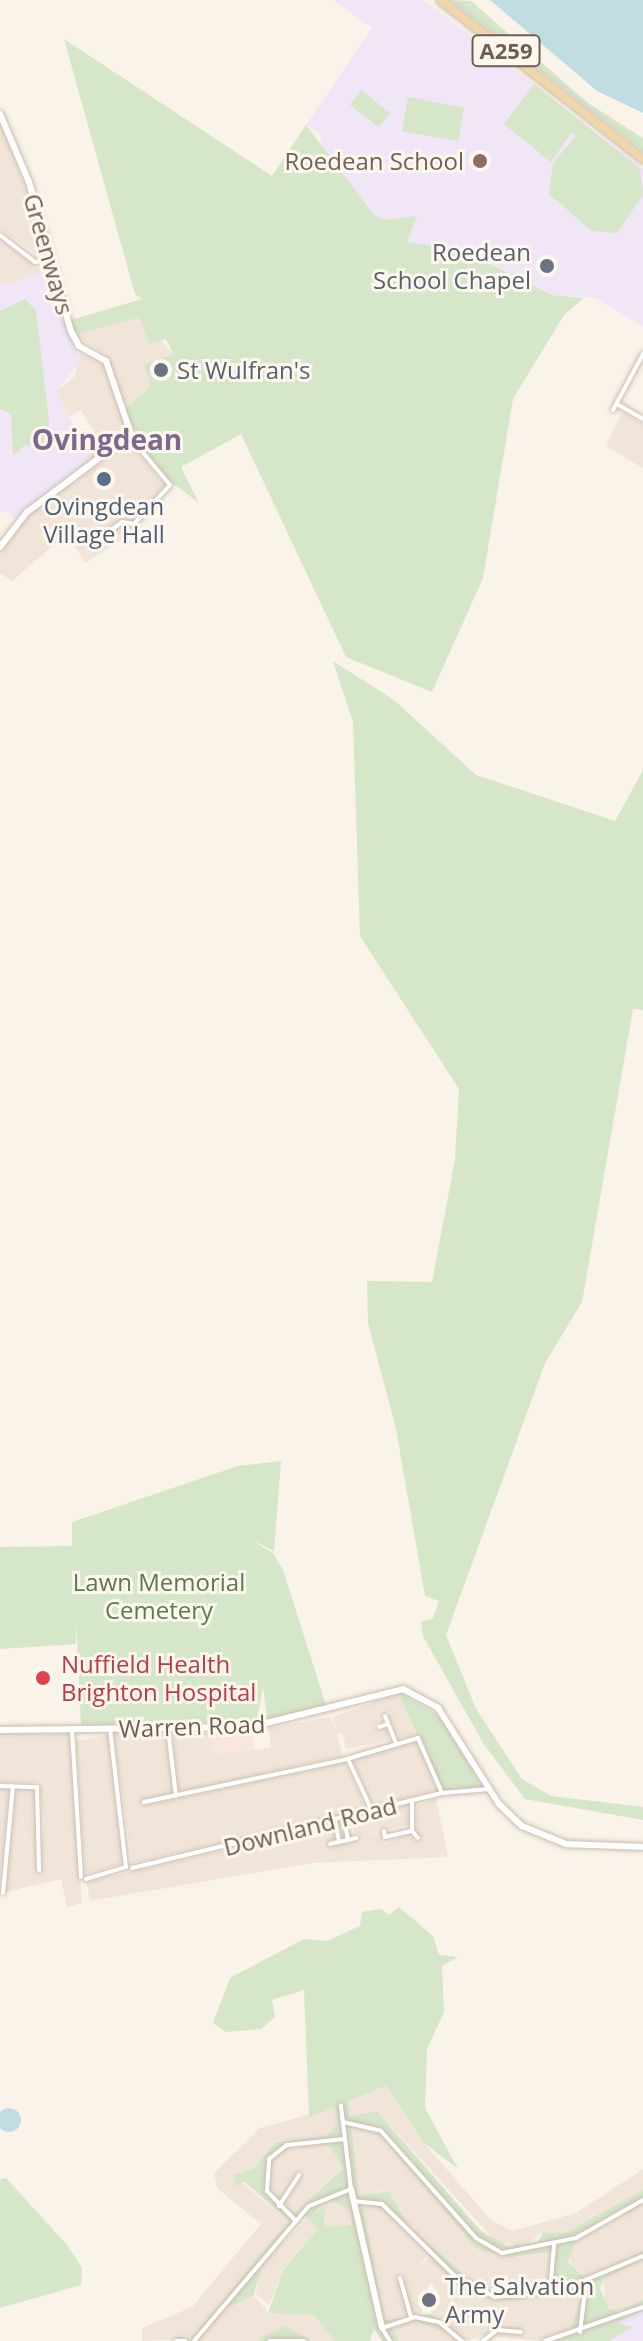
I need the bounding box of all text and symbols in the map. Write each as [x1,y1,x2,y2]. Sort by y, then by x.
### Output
road number: A259 [470,33,542,69]
place label: Roedean School [285,147,464,175]
marker: Roedean School [471,152,489,170]
street label: Greenways [18,190,80,318]
place label: Roedean School Chapel [373,238,531,294]
marker: Roedean School Chapel [538,257,556,275]
place label: St Wulfran's [177,356,311,384]
marker: St Wulfran's [152,361,170,379]
district label: Ovingdean [32,422,182,456]
marker: Ovingdean Village Hall [95,470,113,488]
place label: Ovingdean Village Hall [43,492,165,548]
park label: Lawn Memorial Cemetery [73,1568,245,1624]
place label: Nuffield Health Brighton Hospital [61,1650,256,1706]
marker: Nuffield Health Brighton Hospital [32,1667,54,1689]
street label: Warren Road [118,1709,266,1743]
street label: Downland Road [220,1791,400,1861]
place label: The Salvation Army [445,2272,594,2328]
marker: The Salvation Army [420,2291,438,2309]

